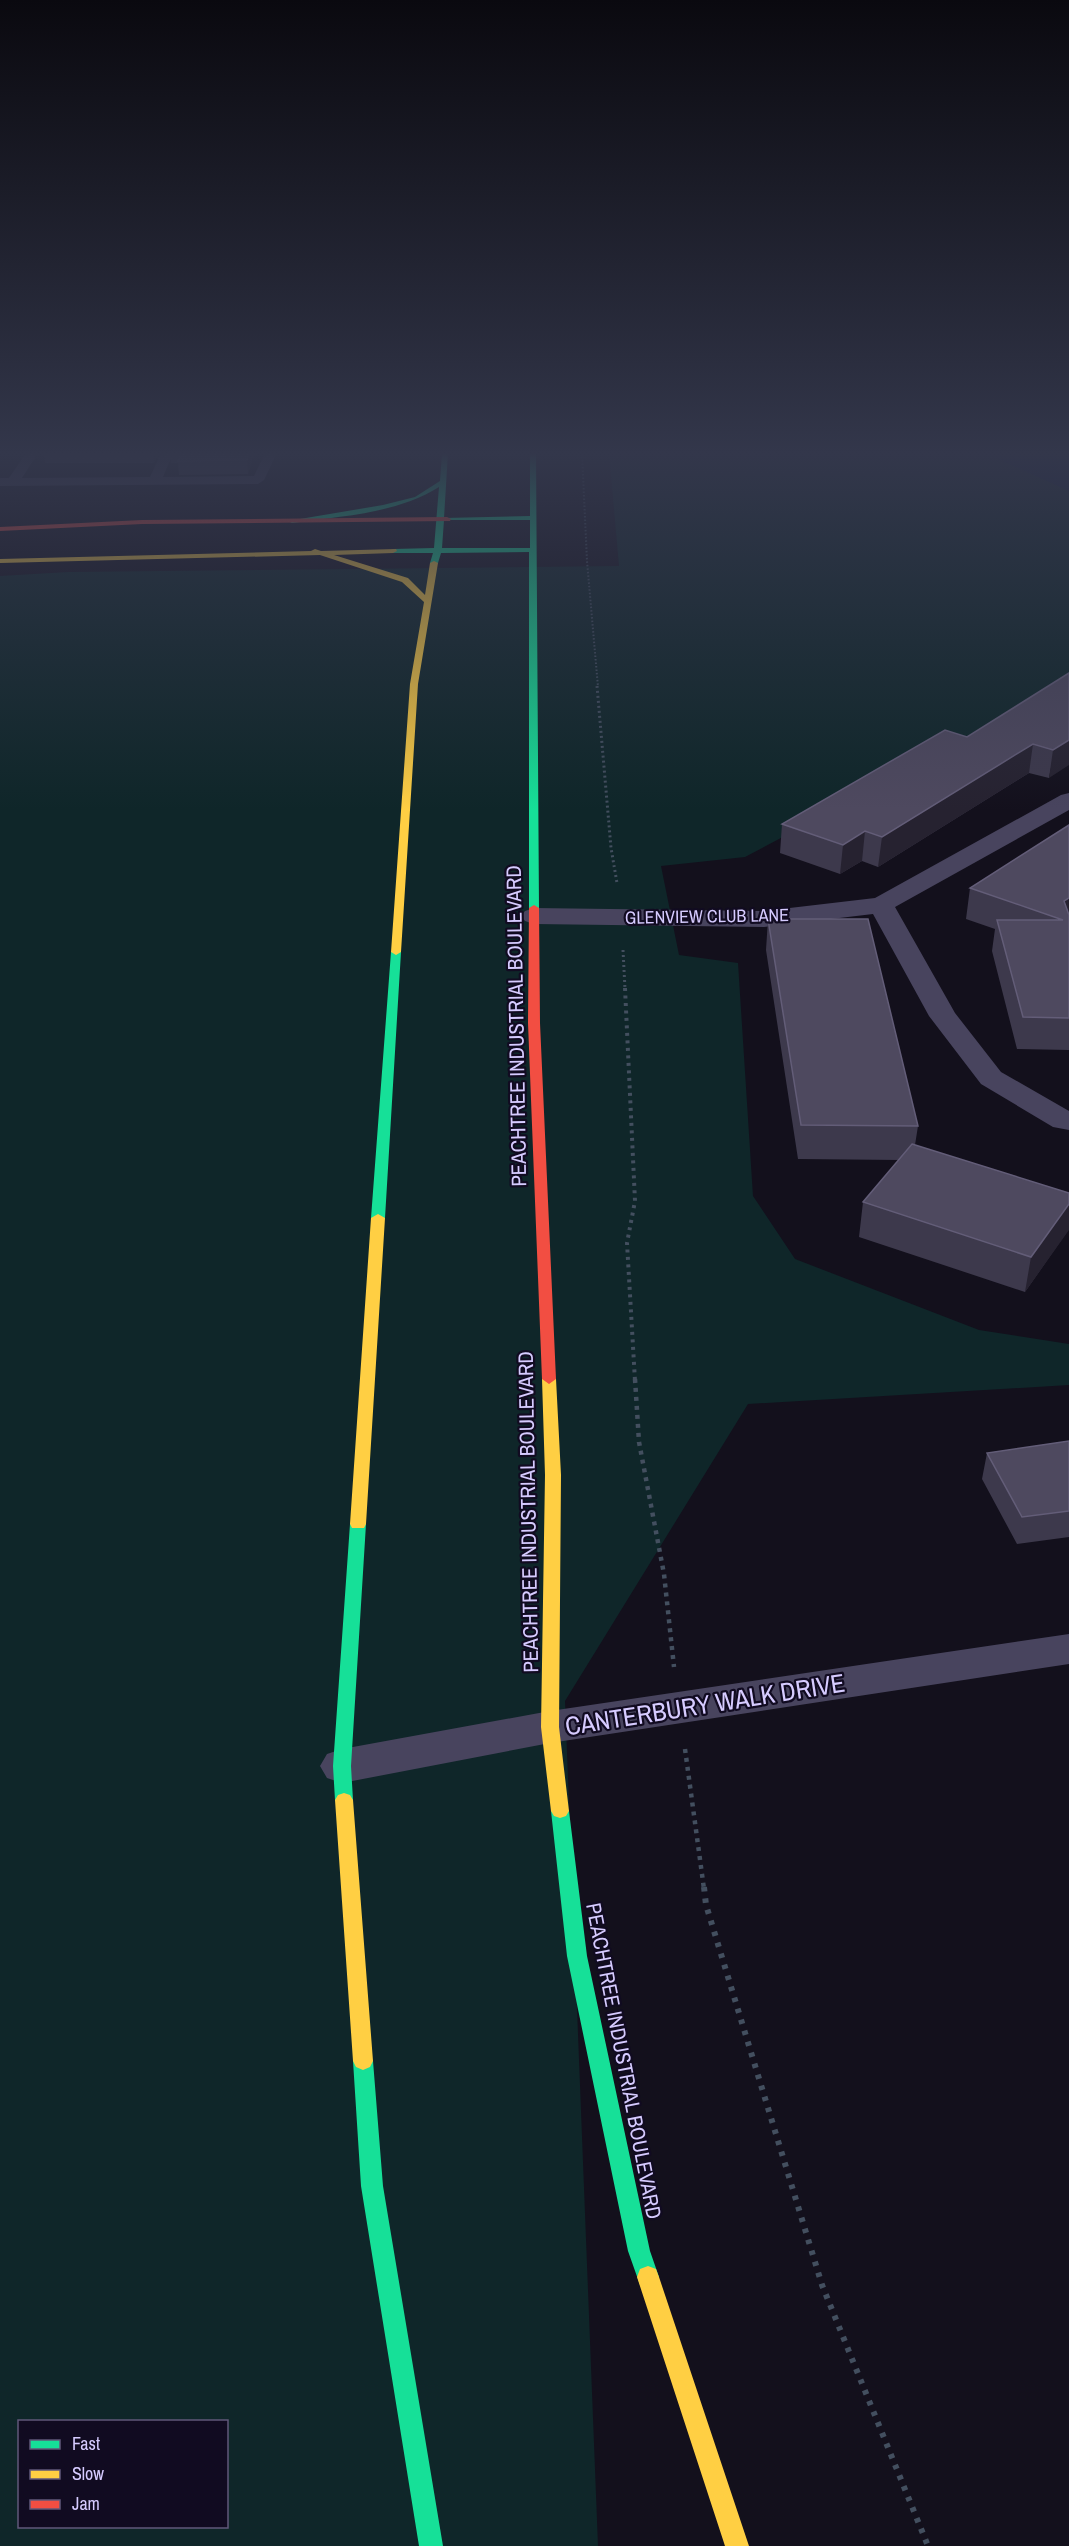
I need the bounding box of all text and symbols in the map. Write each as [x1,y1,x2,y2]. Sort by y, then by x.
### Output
street label: PEACHTREE INDUSTRIAL BOULEVARD [499,865,533,1187]
street label: GLENVIEW CLUB LANE [625,902,789,930]
street label: PEACHTREE INDUSTRIAL BOULEVARD [511,1351,545,1673]
street label: CANTERBURY WALK DRIVE [563,1665,847,1743]
street label: PEACHTREE INDUSTRIAL BOULEVARD [579,1900,669,2222]
legend [18,2420,228,2528]
text: Fast [72,2431,100,2456]
text: Slow [72,2461,104,2486]
text: Jam [72,2491,100,2516]

